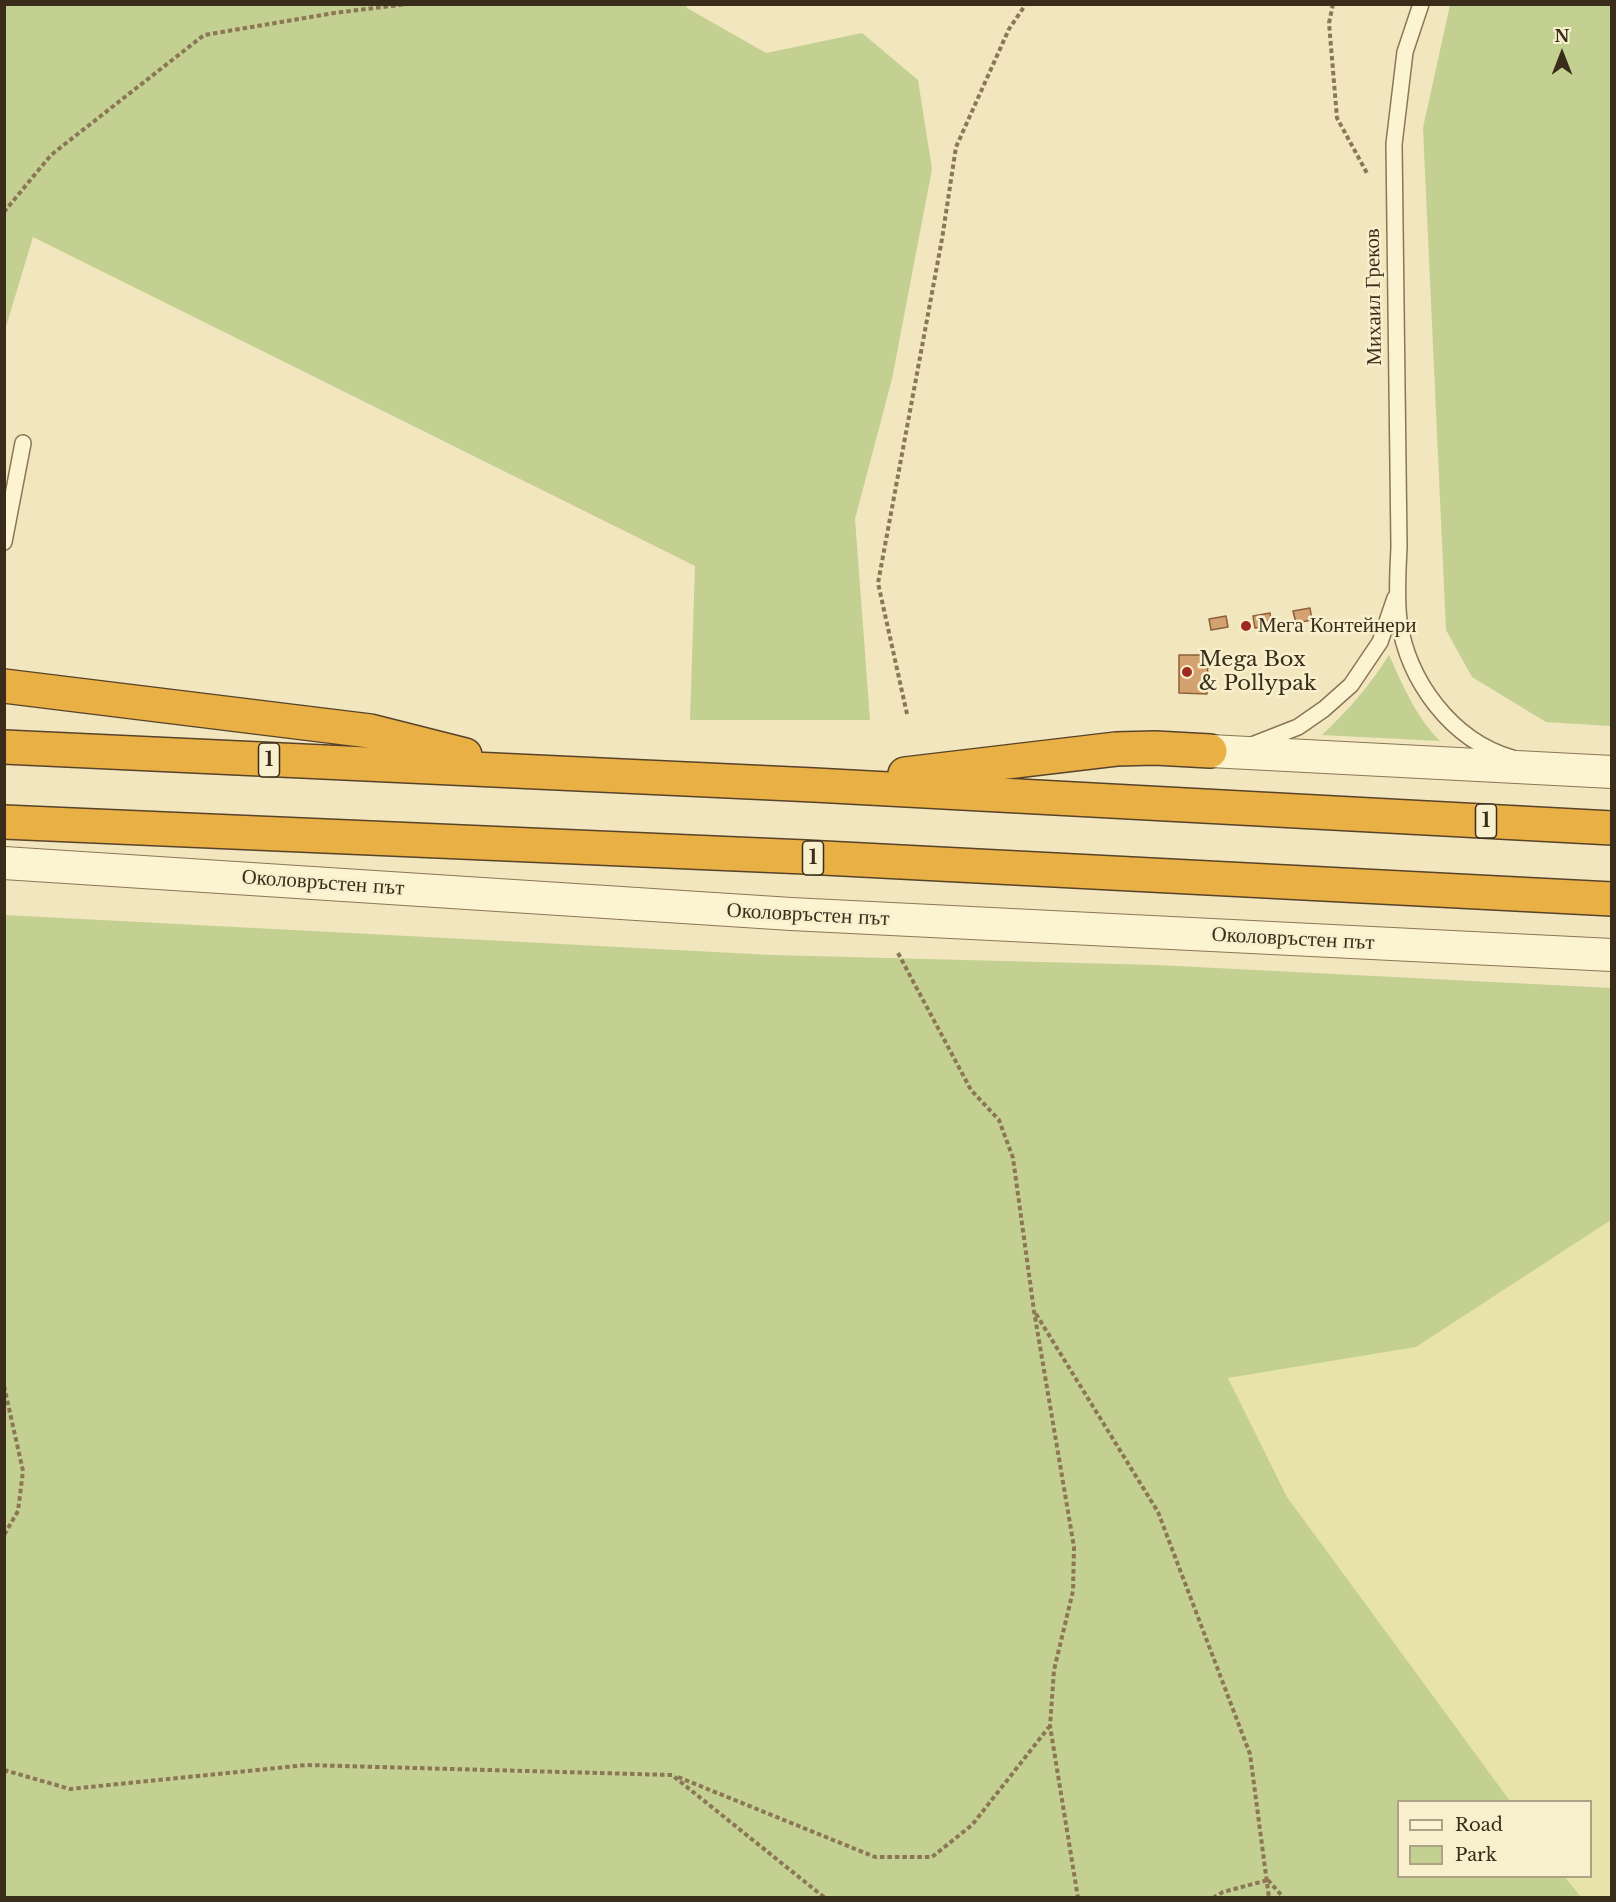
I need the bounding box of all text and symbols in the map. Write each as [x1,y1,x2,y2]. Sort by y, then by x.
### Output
north arrow [1532,24,1592,84]
text: N [1554,26,1570,46]
street label: Михаил Греков [1360,228,1388,366]
place label: Мега Контейнери [1258,613,1416,639]
marker: Мега Контейнери [1239,619,1253,633]
place label: Mega Box & Pollypak [1199,647,1317,697]
marker: Mega Box & Pollypak [1180,665,1194,679]
road number: 1 [258,743,280,777]
road number: 1 [1476,804,1496,838]
road number: 1 [802,841,824,875]
street label: Околовръстен път [241,865,405,901]
street label: Околовръстен път [726,898,890,932]
street label: Околовръстен път [1211,922,1375,956]
legend [1397,1800,1592,1878]
text: Road [1455,1814,1503,1836]
text: Park [1455,1844,1497,1866]

